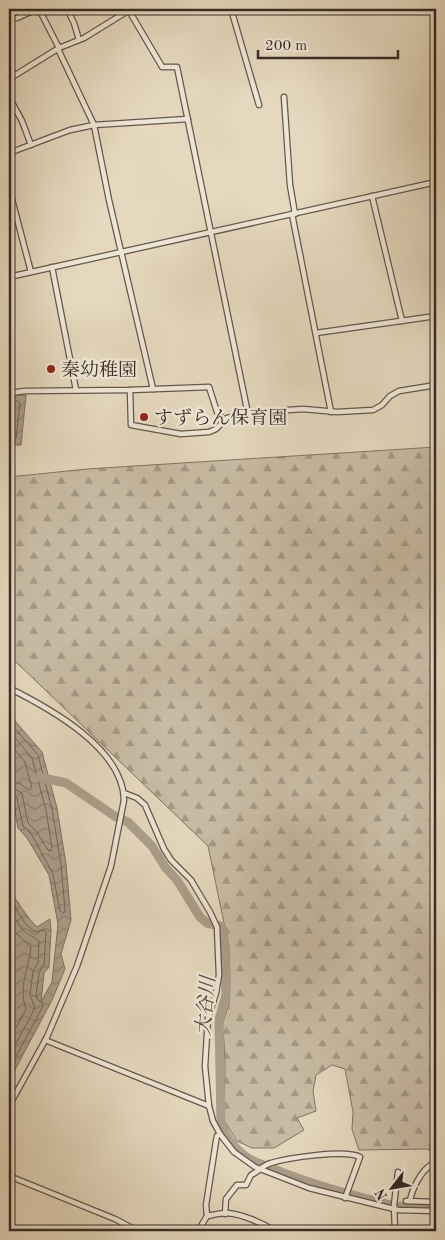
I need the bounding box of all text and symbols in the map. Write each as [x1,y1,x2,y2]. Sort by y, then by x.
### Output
scale bar [258,28,398,60]
text: 200 m [265,39,307,54]
place label: 秦幼稚園 [61,359,137,381]
marker: 秦幼稚園 [45,363,57,375]
place label: すずらん保育園 [154,408,287,429]
marker: すずらん保育園 [138,411,150,423]
water label: 大谷川 [192,973,220,1037]
north arrow [368,1162,418,1212]
text: N [373,1186,390,1202]

